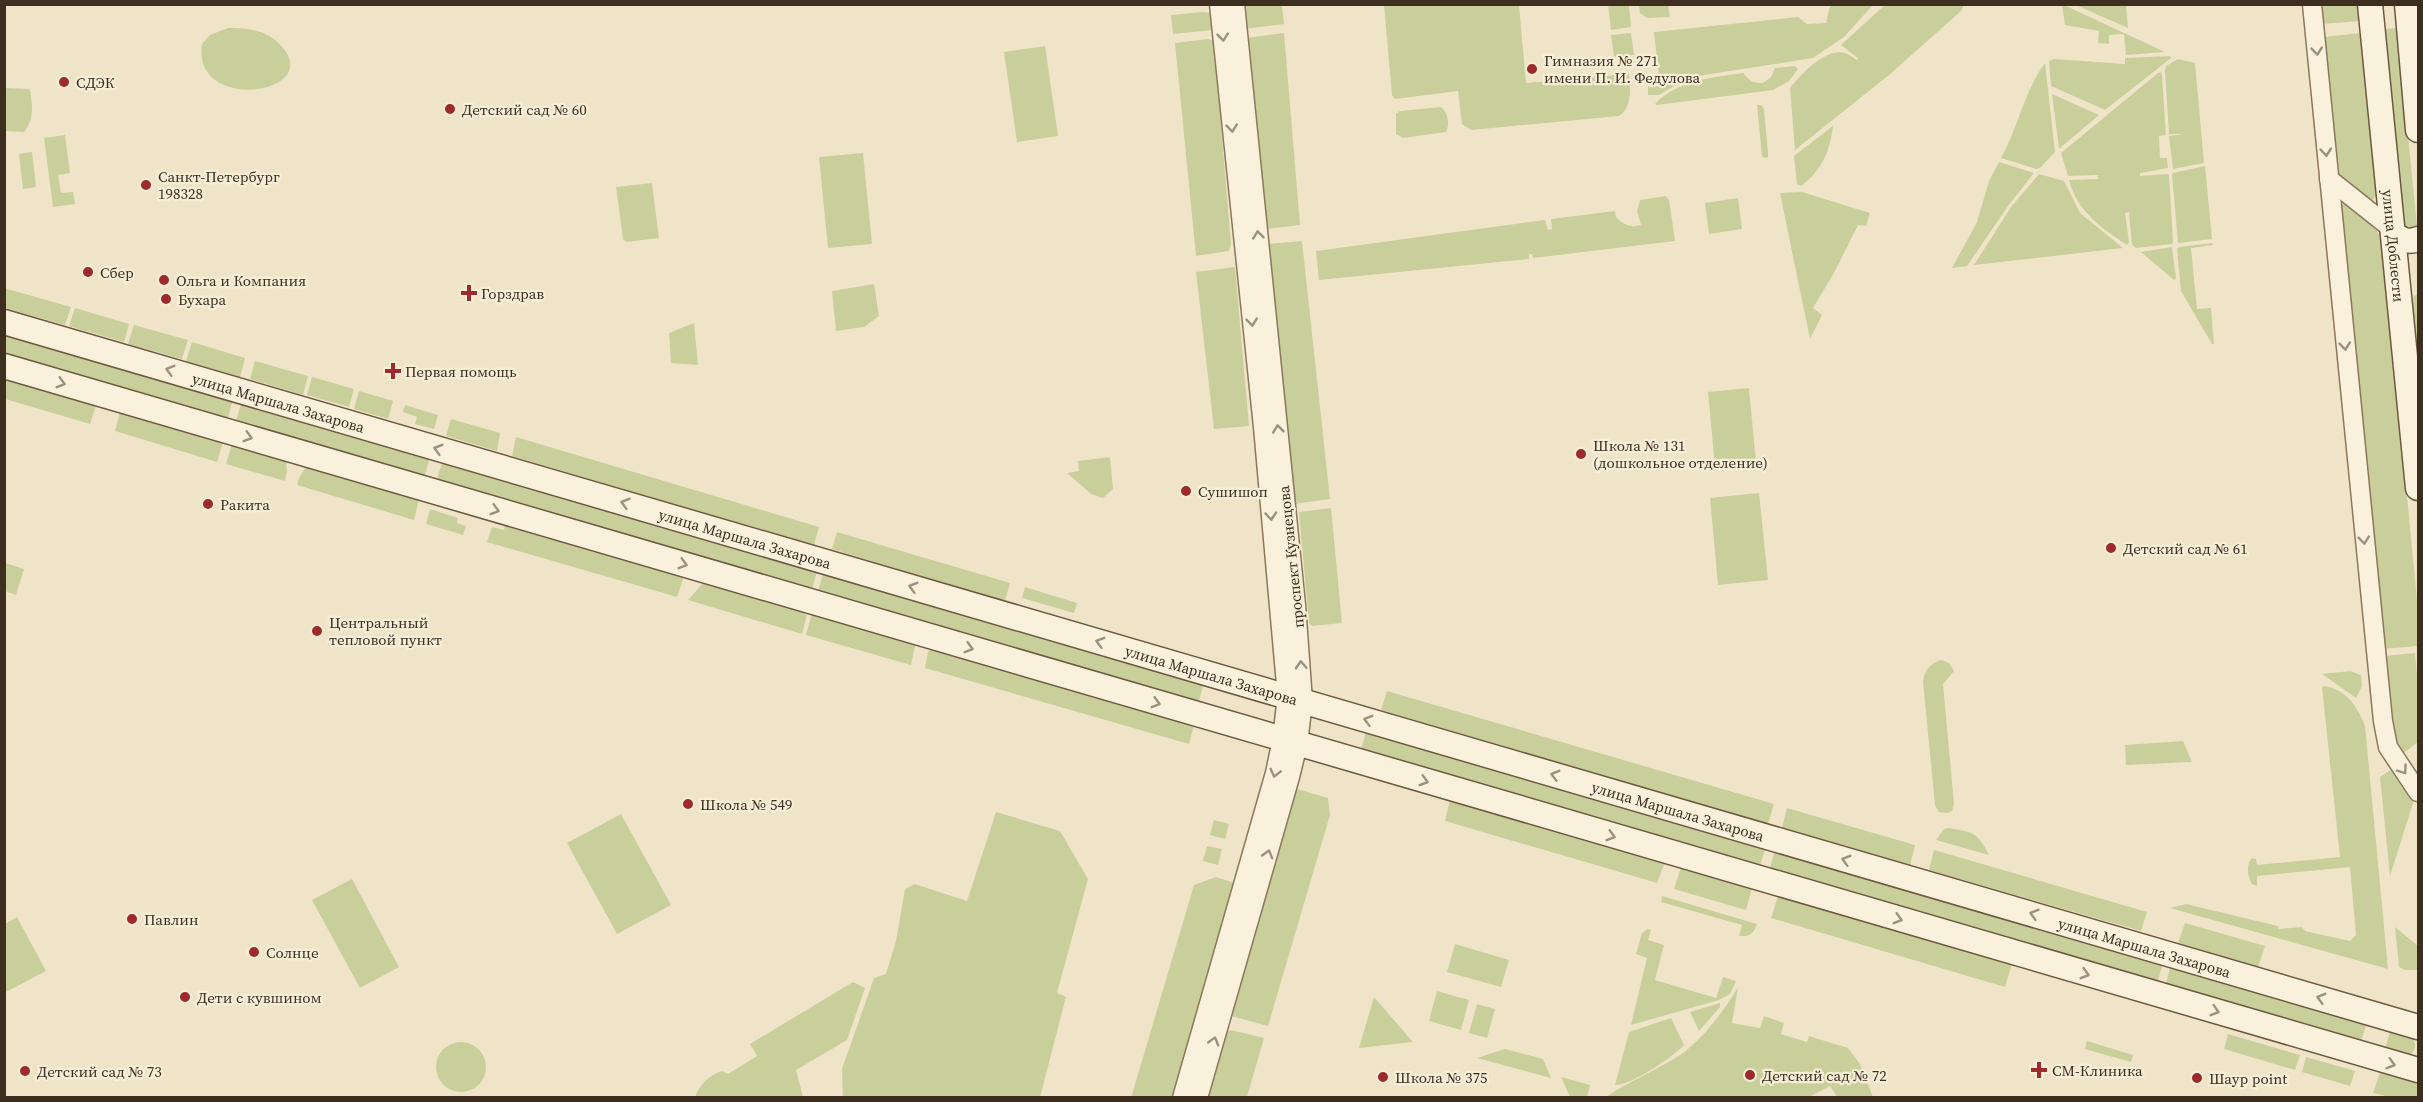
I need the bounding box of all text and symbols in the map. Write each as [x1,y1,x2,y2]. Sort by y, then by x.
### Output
one-way arrow [1216,33,1229,42]
one-way arrow [2310,46,2323,55]
place label: Гимназия № 271 имени П. И. Федулова [1544,50,1701,88]
marker: Гимназия № 271 имени П. И. Федулова [1525,62,1539,76]
place label: СДЭК [76,72,115,93]
marker: СДЭК [57,75,71,89]
place label: Детский сад № 60 [462,99,587,120]
marker: Детский сад № 60 [443,102,457,116]
one-way arrow [1225,124,1238,133]
one-way arrow [2319,148,2332,157]
place label: Санкт-Петербург 198328 [158,166,280,204]
marker: Санкт-Петербург 198328 [139,178,153,192]
street label: улица Доблести [2378,188,2410,303]
one-way arrow [1252,231,1265,240]
place label: Сбер [100,262,134,283]
marker: Сбер [81,265,95,279]
place label: Ольга и Компания [176,270,306,291]
marker: Ольга и Компания [157,273,171,287]
place label: Горздрав [481,283,544,304]
marker: Горздрав [462,286,476,300]
place label: Бухара [178,289,227,310]
marker: Бухара [159,292,173,306]
one-way arrow [1245,318,1258,327]
one-way arrow [2338,342,2351,351]
place label: Первая помощь [405,361,517,382]
marker: Первая помощь [386,364,400,378]
one-way arrow [166,365,176,377]
street label: улица Маршала Захарова [190,367,368,437]
one-way arrow [55,376,66,388]
one-way arrow [1272,425,1285,434]
one-way arrow [242,430,253,442]
place label: Школа № 131 (дошкольное отделение) [1593,435,1768,473]
one-way arrow [433,444,444,456]
marker: Школа № 131 (дошкольное отделение) [1574,447,1588,461]
place label: Сушишоп [1198,481,1268,502]
marker: Сушишоп [1179,484,1193,498]
street label: проспект Кузнецова [1273,484,1309,629]
place label: Ракита [220,494,270,515]
marker: Ракита [201,497,215,511]
one-way arrow [621,498,631,510]
one-way arrow [490,502,500,515]
street label: улица Маршала Захарова [656,503,834,574]
one-way arrow [1264,512,1277,521]
one-way arrow [2357,536,2370,545]
place label: Детский сад № 61 [2123,538,2248,559]
marker: Детский сад № 61 [2104,541,2118,555]
one-way arrow [677,557,688,569]
one-way arrow [908,582,919,594]
place label: Центральный тепловой пункт [329,612,442,650]
marker: Центральный тепловой пункт [310,624,324,638]
one-way arrow [1095,637,1106,649]
street label: улица Маршала Захарова [1123,640,1301,710]
one-way arrow [963,641,974,653]
one-way arrow [1294,661,1307,670]
one-way arrow [1150,696,1161,708]
one-way arrow [1363,715,1374,727]
one-way arrow [2396,763,2407,774]
one-way arrow [1269,767,1282,777]
one-way arrow [1550,769,1560,782]
one-way arrow [1418,774,1429,786]
street label: улица Маршала Захарова [1589,776,1767,846]
place label: Школа № 549 [700,794,793,815]
marker: Школа № 549 [681,797,695,811]
one-way arrow [1606,828,1616,841]
one-way arrow [1261,849,1273,860]
one-way arrow [1842,854,1852,867]
place label: Павлин [144,909,198,930]
one-way arrow [2029,909,2040,921]
marker: Павлин [125,912,139,926]
one-way arrow [1892,912,1903,924]
street label: улица Маршала Захарова [2056,912,2234,982]
place label: Солнце [266,942,319,963]
marker: Солнце [247,945,261,959]
one-way arrow [2079,967,2090,979]
place label: Дети с кувшином [197,987,322,1008]
marker: Дети с кувшином [178,990,192,1004]
one-way arrow [2316,993,2326,1005]
one-way arrow [2209,1004,2220,1016]
one-way arrow [1207,1036,1219,1047]
one-way arrow [2385,1057,2396,1069]
place label: СМ-Клиника [2052,1060,2143,1081]
place label: Детский сад № 73 [37,1061,162,1082]
marker: СМ-Клиника [2030,1061,2048,1079]
marker: Детский сад № 73 [18,1064,32,1078]
place label: Детский сад № 72 [1762,1065,1887,1086]
place label: Школа № 375 [1395,1067,1488,1088]
marker: Детский сад № 72 [1743,1068,1757,1082]
place label: Шаур point [2209,1068,2287,1089]
marker: Школа № 375 [1376,1070,1390,1084]
marker: Шаур point [2190,1071,2204,1085]

